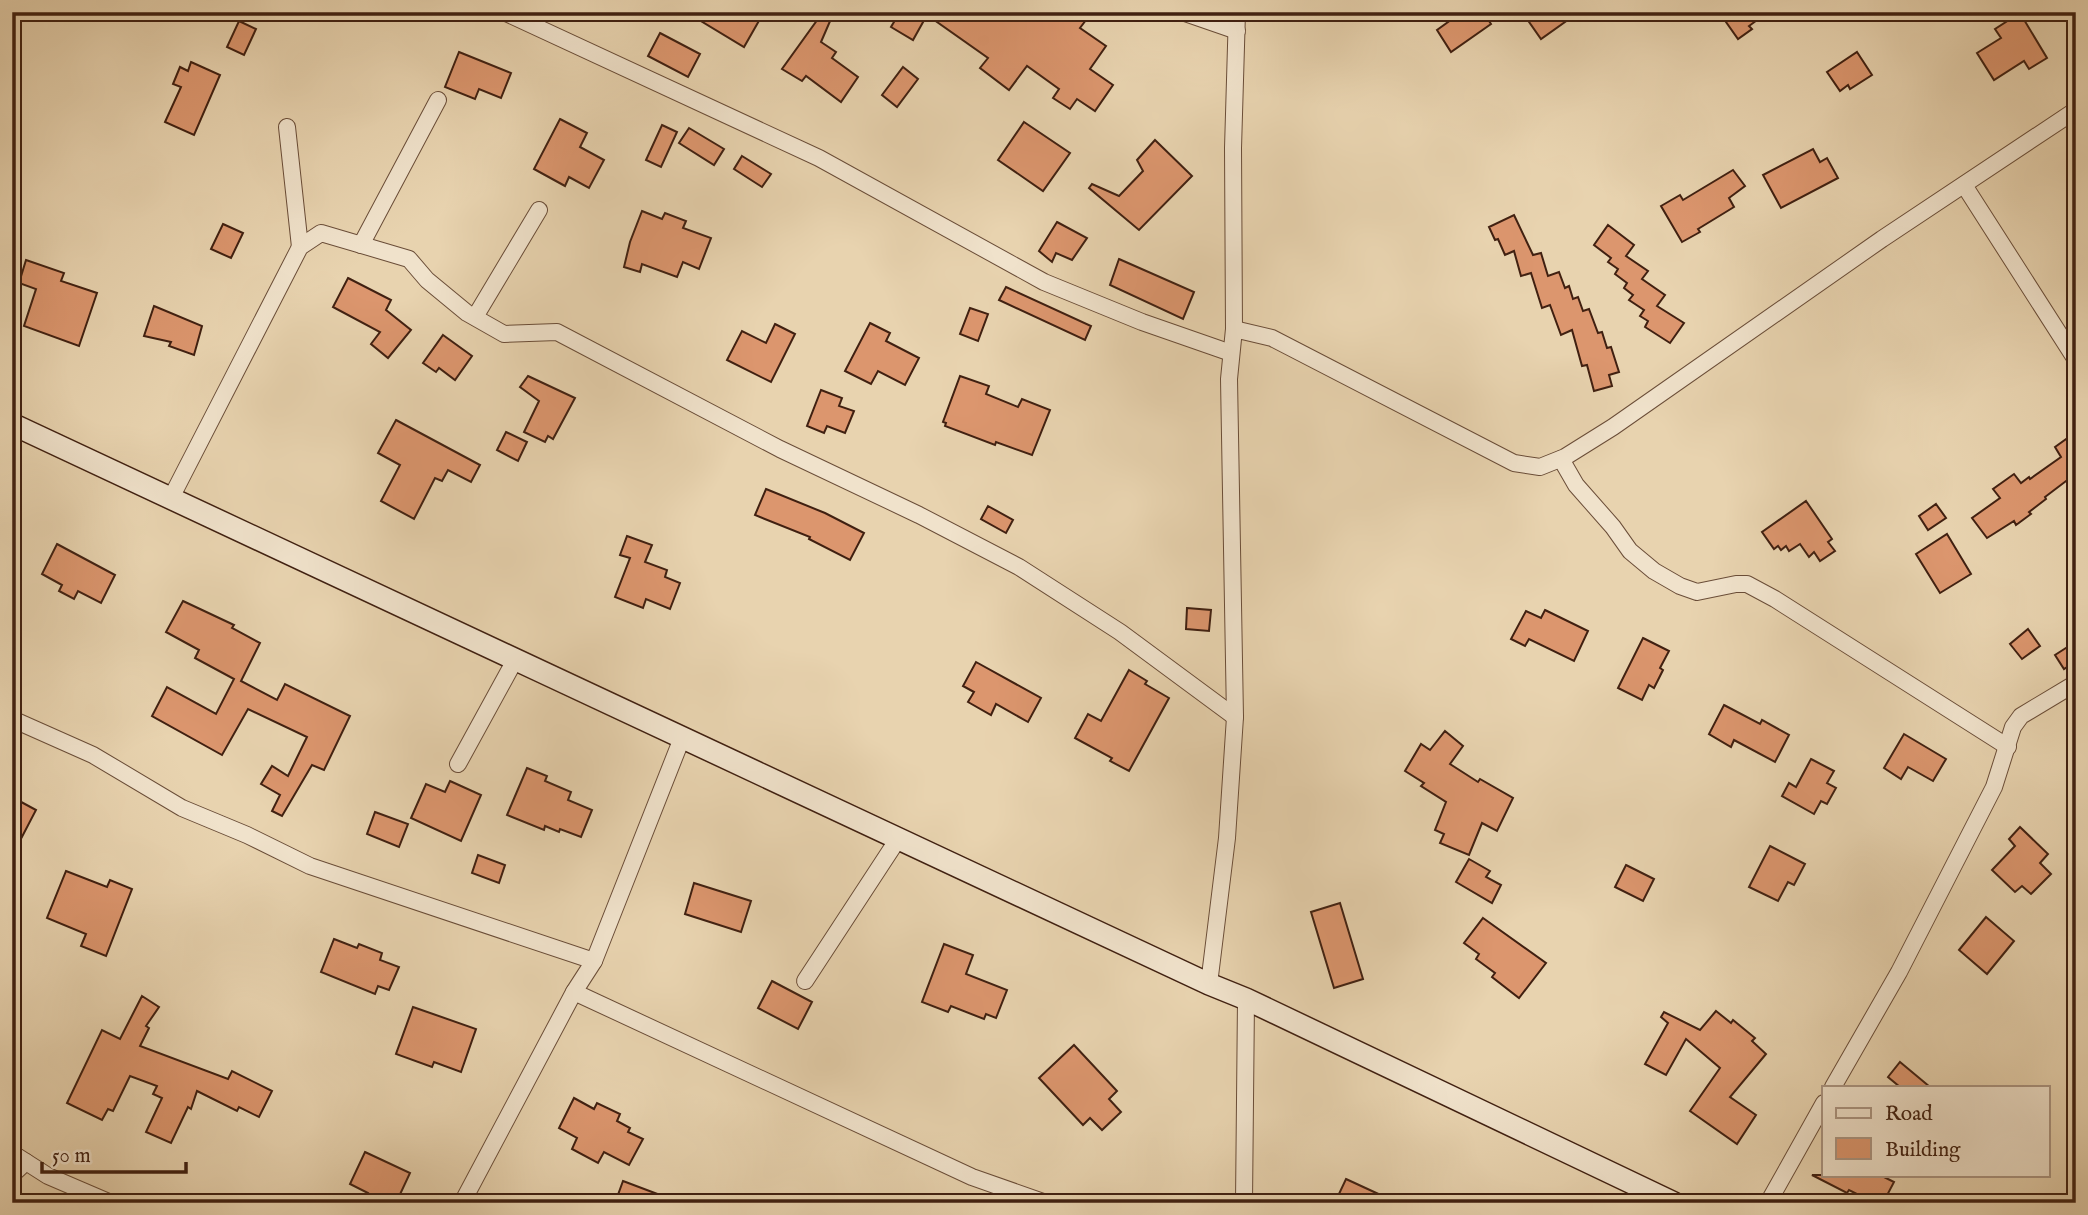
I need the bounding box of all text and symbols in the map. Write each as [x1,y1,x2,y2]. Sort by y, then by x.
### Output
legend [1822,1086,2050,1176]
text: Road [1885,1101,1933,1128]
scale bar [42,1131,186,1175]
text: Building [1885,1137,1961,1164]
text: 50 m [52,1143,91,1170]

